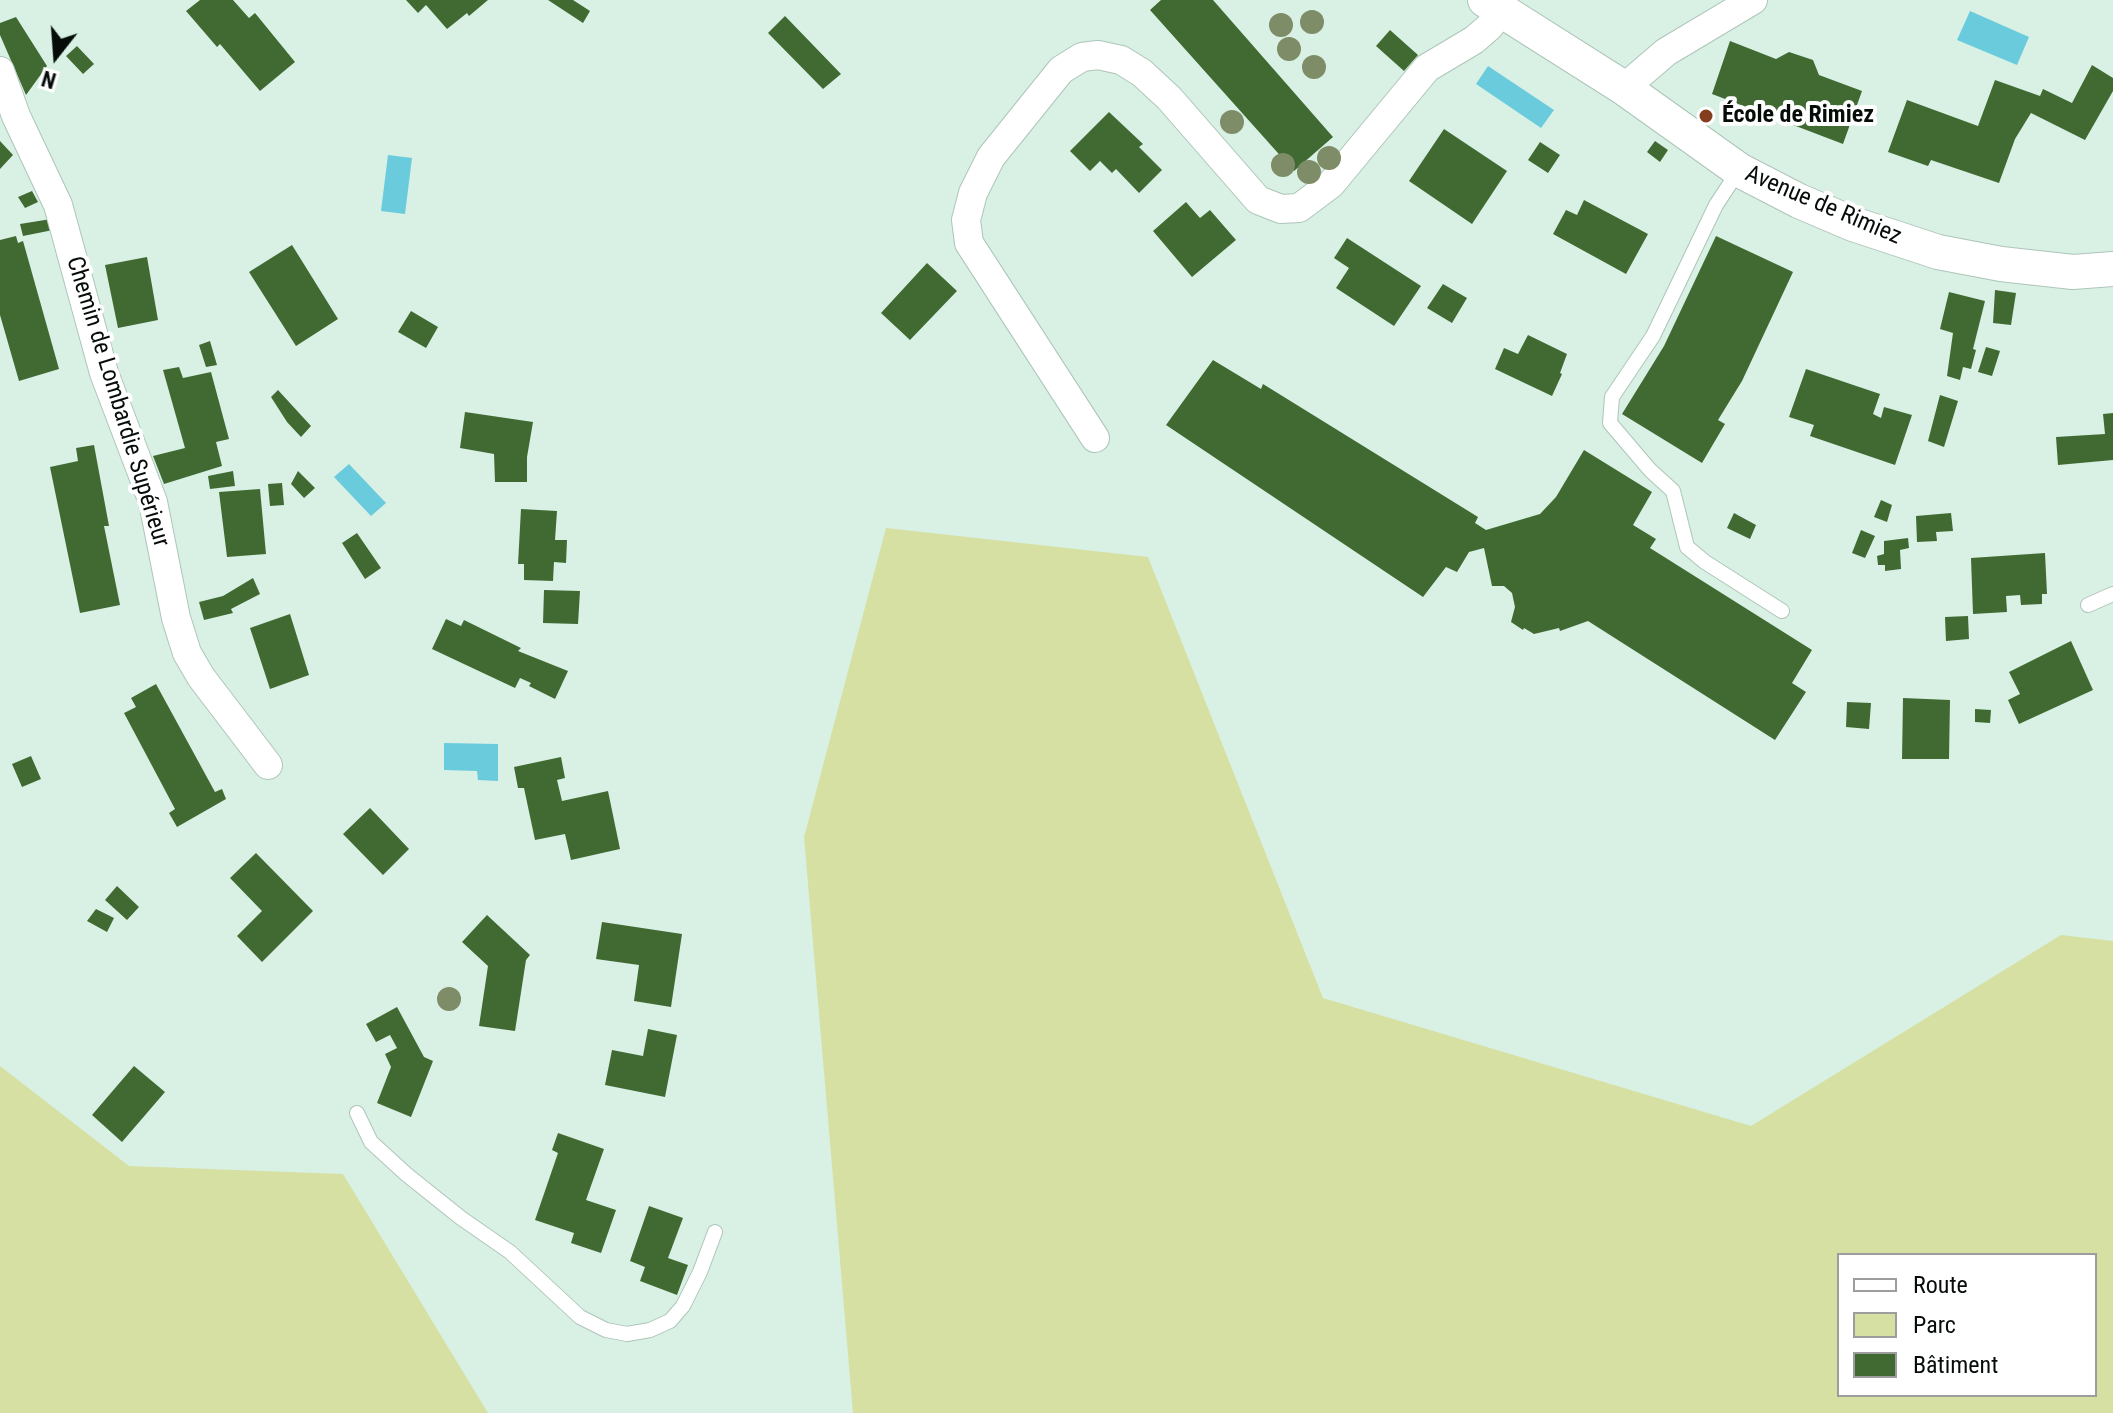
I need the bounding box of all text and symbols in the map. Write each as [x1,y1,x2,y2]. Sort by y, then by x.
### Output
north arrow [16,16,96,96]
text: N [39,66,59,93]
place label: École de Rimiez [1722,102,1874,130]
marker: École de Rimiez [1697,107,1715,125]
street label: Avenue de Rimiez [1741,160,1905,252]
street label: Chemin de Lombardie Supérieur [59,253,175,551]
legend [1837,1253,2097,1397]
text: Route [1913,1271,1968,1299]
text: Parc [1913,1311,1956,1339]
text: Bâtiment [1913,1351,1998,1379]

